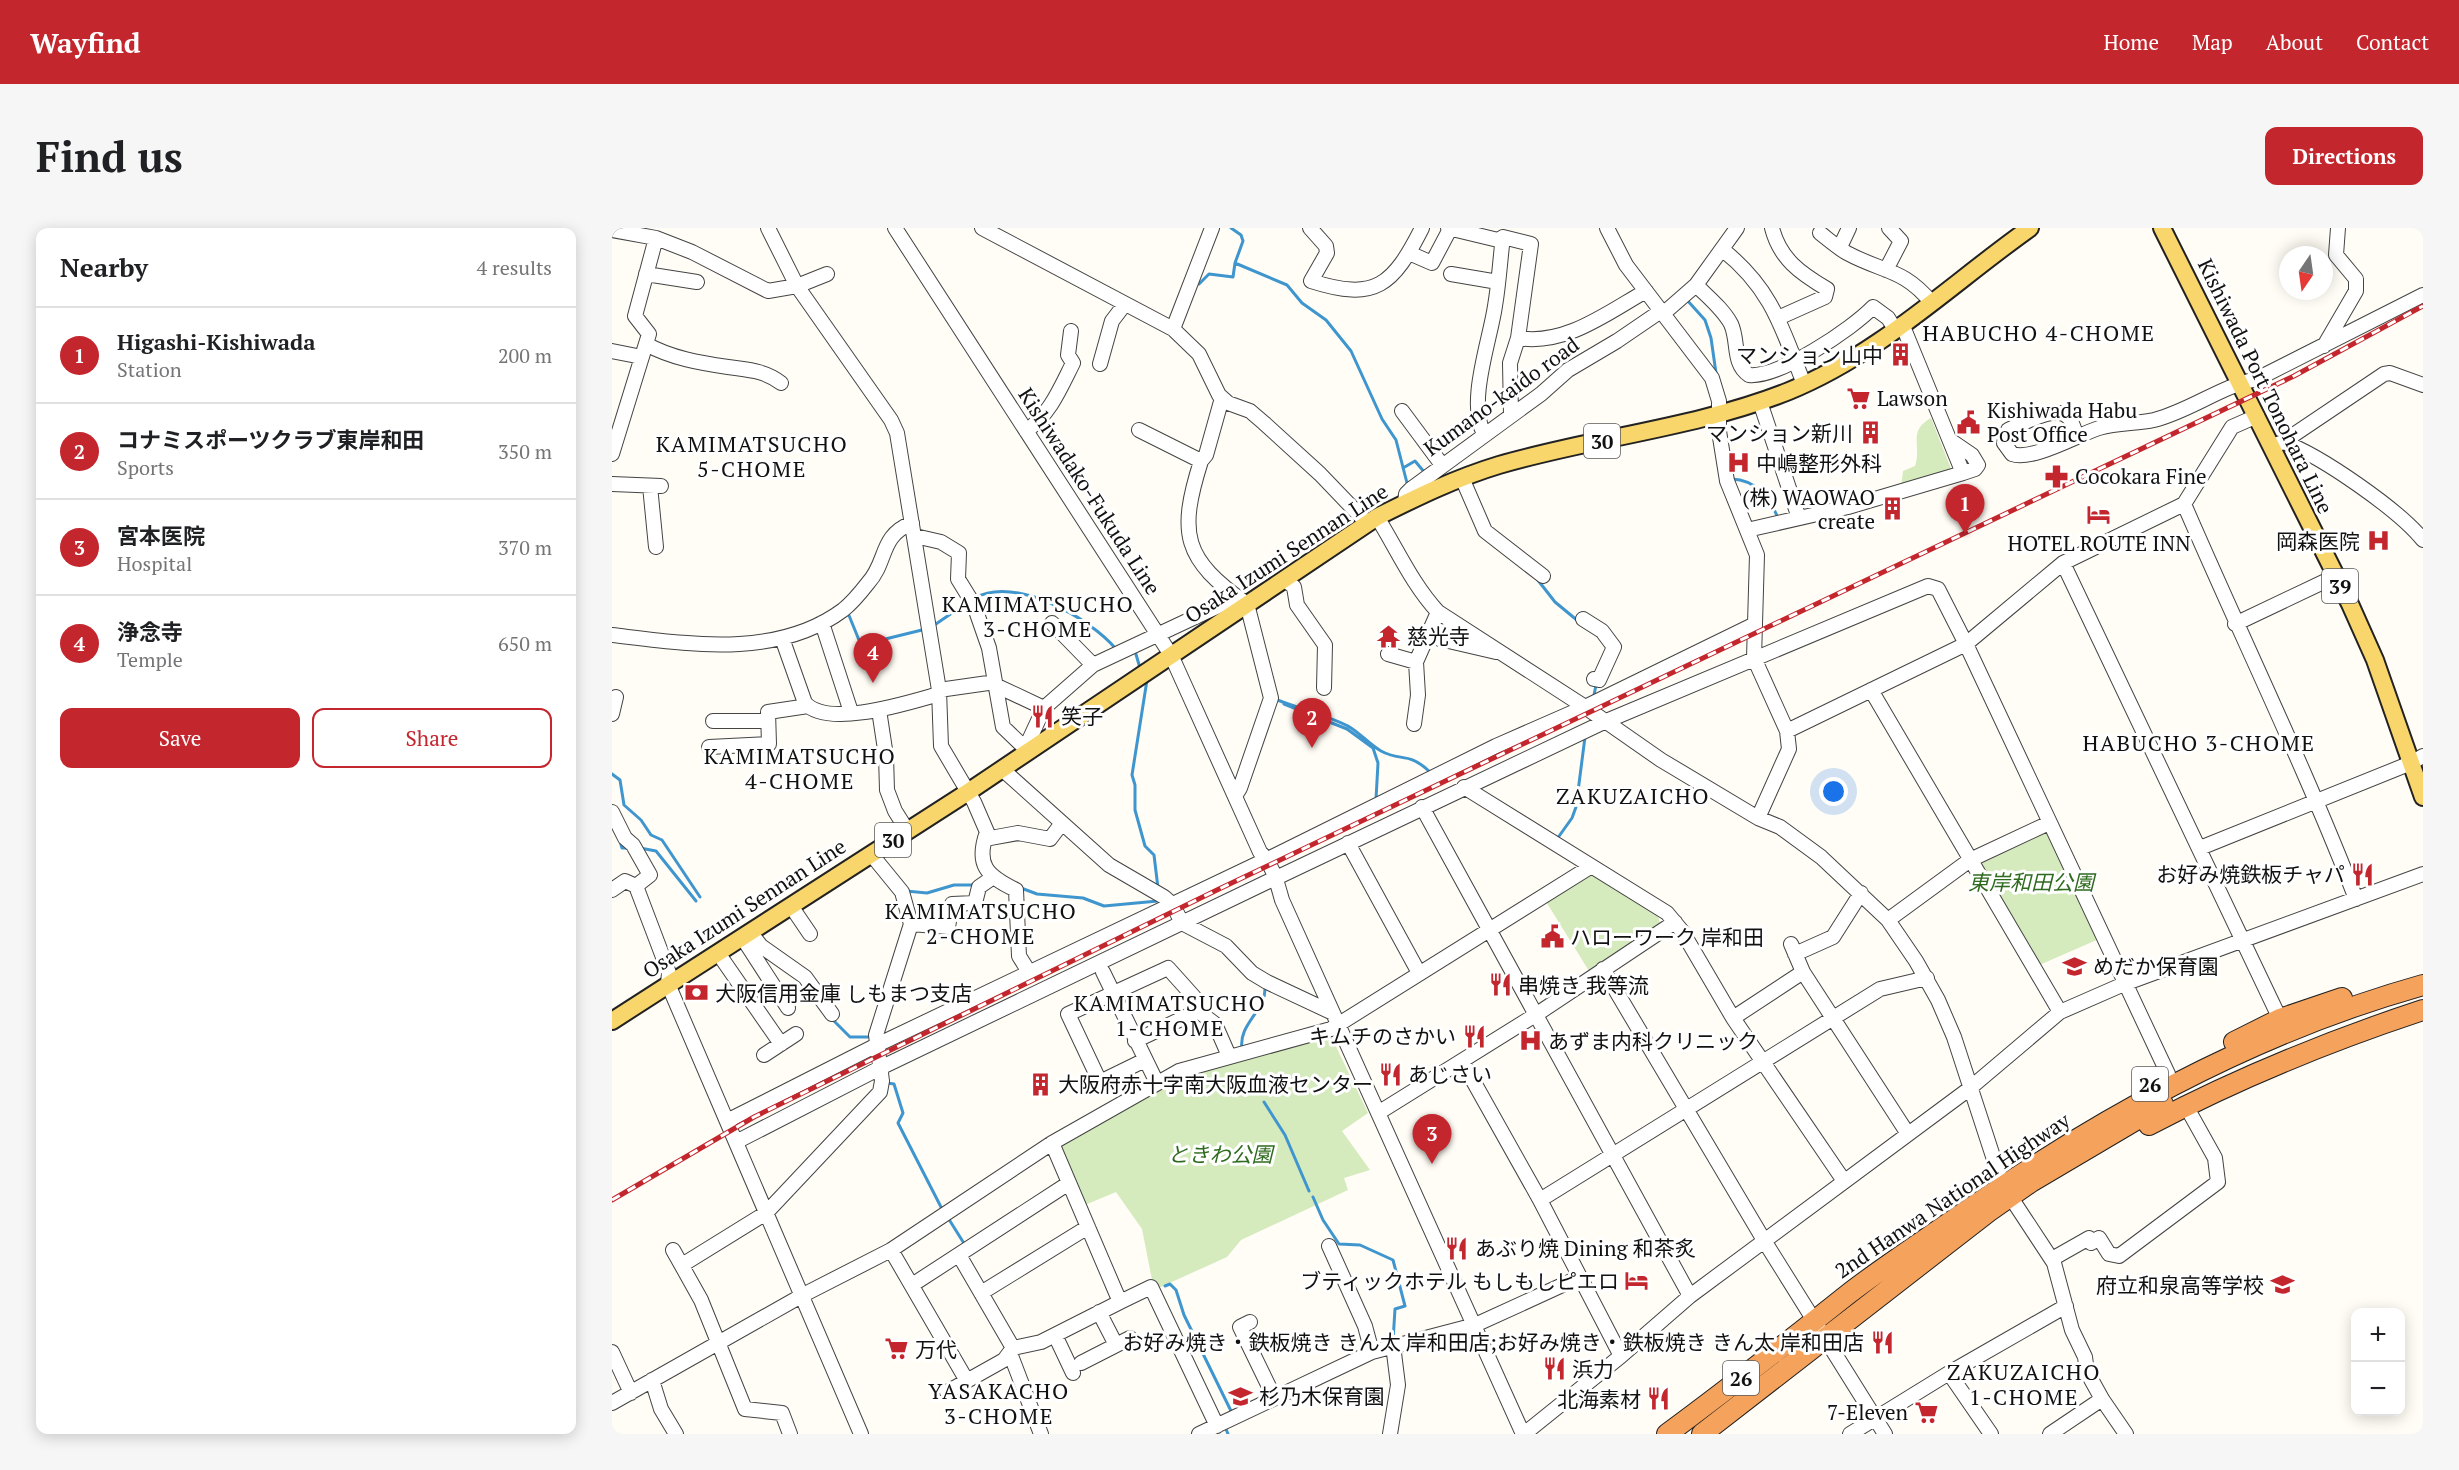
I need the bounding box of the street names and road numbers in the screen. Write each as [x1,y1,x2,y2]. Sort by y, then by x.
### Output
street label: Kishiwada Port Tonohara Line [2192,254,2340,518]
street label: Kumano-kaido road [1418,330,1585,462]
street label: Kishiwadako-Fukuda Line [1012,382,1168,600]
road number: 30 [1584,424,1620,458]
street label: Osaka Izumi Sennan Line [1179,477,1393,629]
road number: 39 [2322,569,2358,603]
road number: 30 [875,823,911,857]
street label: Osaka Izumi Sennan Line [637,832,851,984]
road number: 26 [2132,1067,2168,1101]
street label: 2nd Hanwa National Highway [1829,1106,2075,1284]
road number: 26 [1723,1361,1759,1395]

